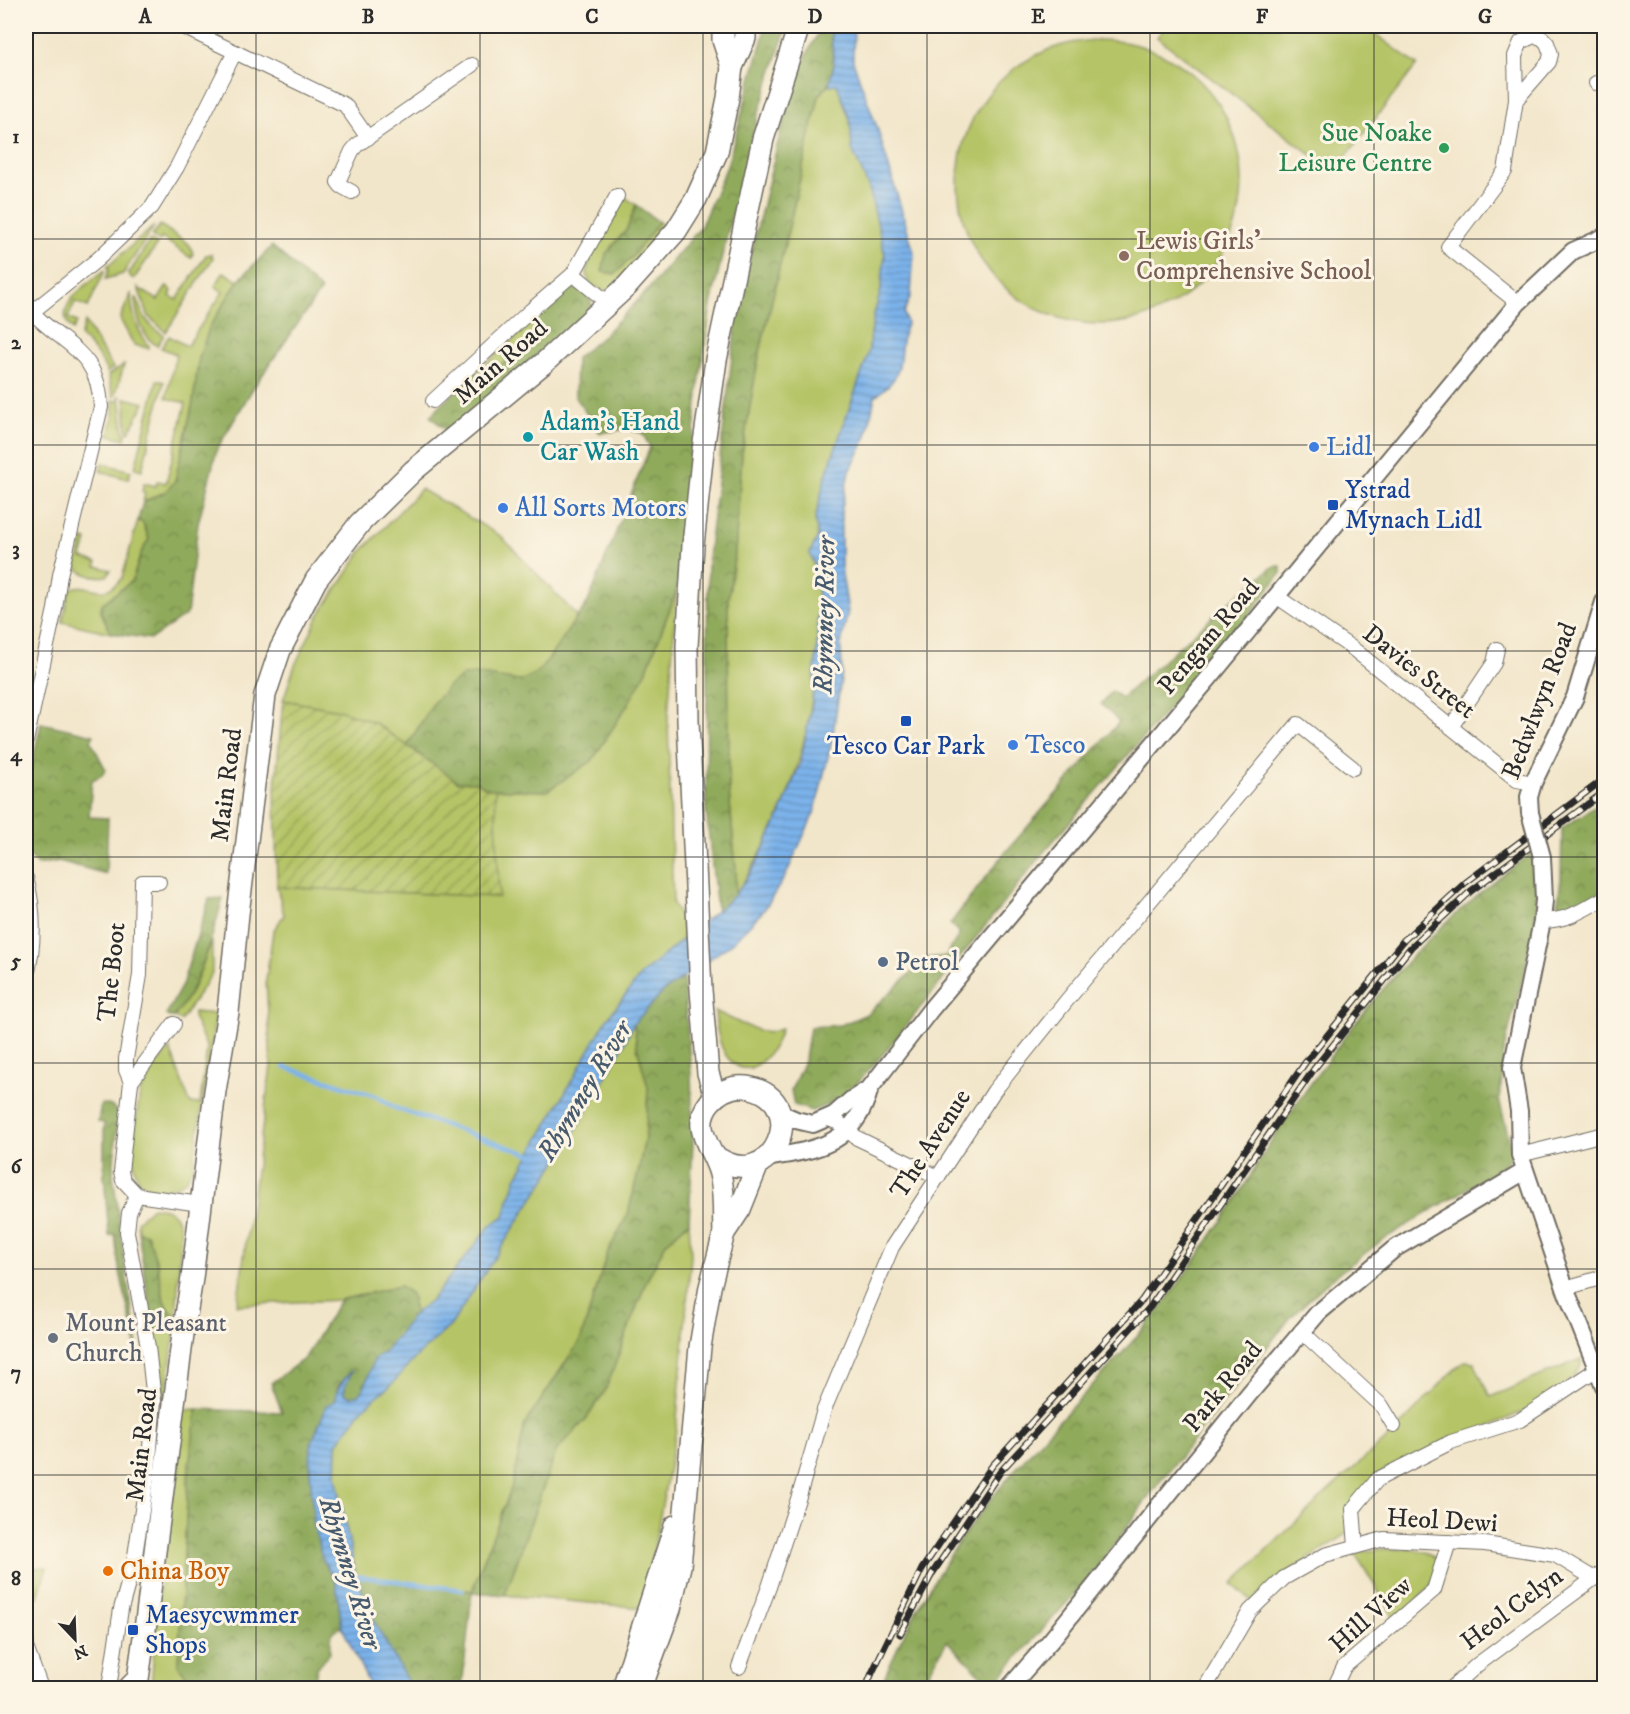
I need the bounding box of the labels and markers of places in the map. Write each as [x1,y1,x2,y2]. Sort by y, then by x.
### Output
place label: Sue Noake Leisure Centre [1278,117,1432,180]
marker: Sue Noake Leisure Centre [1437,141,1451,155]
place label: Lewis Girls' Comprehensive School [1136,225,1371,288]
marker: Lewis Girls' Comprehensive School [1117,249,1131,263]
place label: Adam's Hand Car Wash [540,406,680,469]
marker: Adam's Hand Car Wash [521,430,535,444]
place label: Lidl [1326,431,1372,464]
marker: Lidl [1307,440,1321,454]
place label: Ystrad Mynach Lidl [1345,474,1482,537]
place label: All Sorts Motors [515,492,686,525]
marker: Ystrad Mynach Lidl [1326,498,1340,512]
marker: All Sorts Motors [496,501,510,515]
marker: Tesco Car Park [899,714,913,728]
place label: Tesco [1025,729,1085,762]
place label: Tesco Car Park [827,730,985,763]
marker: Tesco [1006,738,1020,752]
place label: Petrol [895,946,959,979]
marker: Petrol [876,955,890,969]
place label: Mount Pleasant Church [65,1307,227,1370]
marker: Mount Pleasant Church [46,1331,60,1345]
place label: China Boy [120,1555,230,1588]
marker: China Boy [101,1564,115,1578]
place label: Maesycwmmer Shops [145,1599,299,1662]
marker: Maesycwmmer Shops [126,1623,140,1637]

